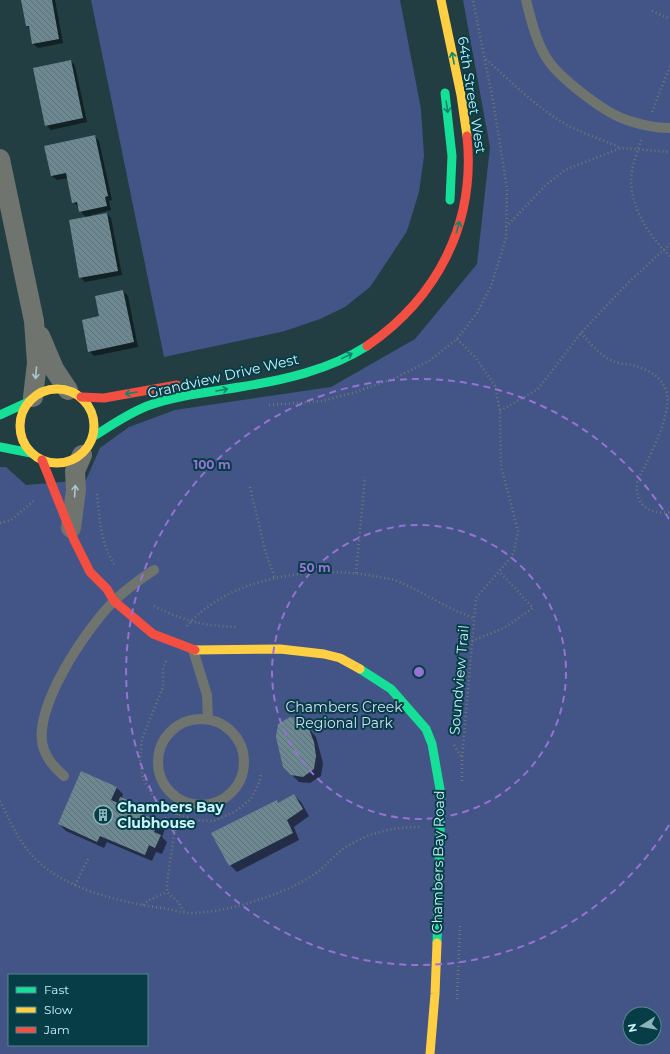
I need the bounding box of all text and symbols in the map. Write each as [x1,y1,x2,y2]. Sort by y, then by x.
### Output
street label: 64th Street West [454,35,490,155]
one-way arrow [448,52,456,65]
one-way arrow [443,100,451,113]
one-way arrow [455,221,462,234]
street label: Grandview Drive West [146,350,301,402]
one-way arrow [341,352,353,359]
one-way arrow [32,366,40,379]
one-way arrow [215,385,228,393]
one-way arrow [125,389,138,397]
text: 100 m [194,457,230,472]
one-way arrow [71,485,78,498]
text: 50 m [299,560,331,575]
street label: Soundview Trail [445,624,473,736]
centre of rings [412,665,426,679]
park label: Chambers Creek Regional Park [285,698,403,732]
street label: Chambers Bay Road [428,790,448,934]
place label: Chambers Bay Clubhouse [117,798,224,832]
building icon: Chambers Bay Clubhouse [92,804,114,826]
legend [8,974,148,1046]
text: Fast [44,982,69,997]
text: Slow [44,1002,73,1017]
north arrow [622,1006,662,1046]
text: Jam [43,1022,70,1037]
text: N [624,1022,640,1034]

